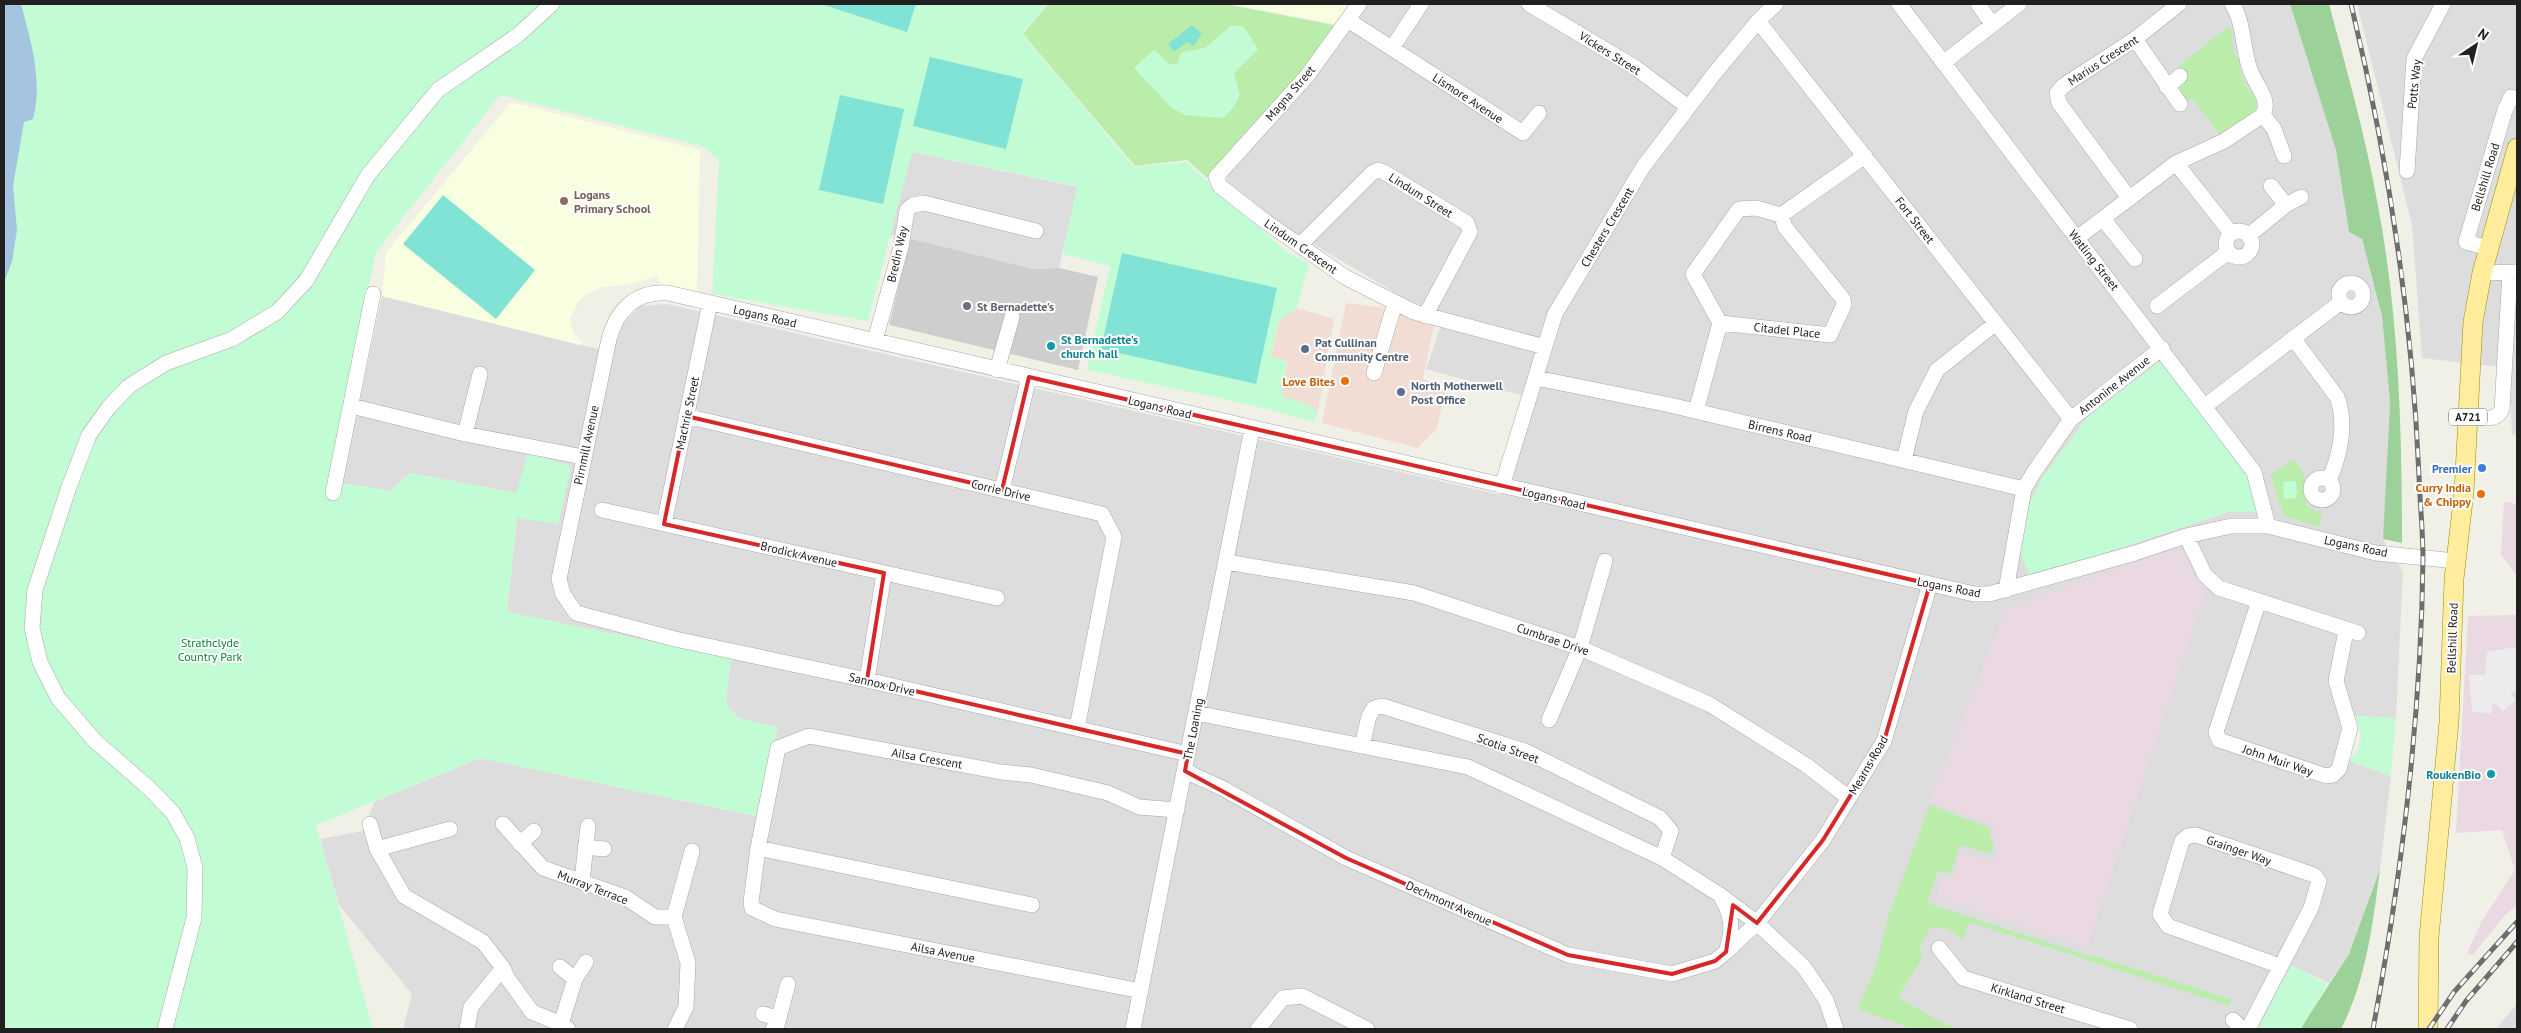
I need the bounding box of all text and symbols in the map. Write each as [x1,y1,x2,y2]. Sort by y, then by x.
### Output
north arrow [2451,20,2501,70]
text: N [2475,24,2492,44]
street label: Vickers Street [1575,28,1644,78]
street label: Marius Crescent [2065,32,2141,88]
street label: Potts Way [2404,58,2424,110]
street label: Magna Street [1262,62,1318,124]
street label: Lismore Avenue [1430,70,1506,126]
street label: Bellshill Road [2468,141,2502,213]
street label: Lindum Street [1386,169,1456,221]
street label: Chesters Crescent [1577,184,1637,270]
place label: Logans Primary School [574,187,651,216]
street label: Fort Street [1892,194,1938,246]
marker: Logans Primary School [558,195,570,207]
street label: Lindum Crescent [1262,215,1340,277]
street label: Bredin Way [883,224,911,284]
street label: Watling Street [2066,227,2122,293]
place label: St Bernadette's [977,299,1054,314]
marker: St Bernadette's [961,300,973,312]
street label: Logans Road [732,301,798,331]
street label: Citadel Place [1753,319,1821,341]
place label: St Bernadette's church hall [1061,332,1138,361]
place label: Pat Cullinan Community Centre [1315,335,1409,364]
marker: St Bernadette's church hall [1045,340,1057,352]
marker: Pat Cullinan Community Centre [1299,343,1311,355]
street label: Antonine Avenue [2075,352,2153,418]
place label: Love Bites [1283,374,1335,389]
street label: Machrie Street [672,375,702,451]
marker: Love Bites [1339,375,1351,387]
place label: North Motherwell Post Office [1411,378,1503,407]
marker: North Motherwell Post Office [1395,386,1407,398]
street label: Logans Road [1127,392,1193,422]
street label: Pirnmill Avenue [570,404,602,486]
road number: A721 [2449,408,2487,426]
street label: Birrens Road [1747,416,1813,446]
place label: Premier [2432,461,2473,476]
marker: Premier [2476,462,2488,474]
street label: Corrie Drive [970,476,1032,504]
place label: Curry India & Chippy [2416,480,2471,509]
street label: Logans Road [1521,483,1587,513]
marker: Curry India & Chippy [2475,488,2487,500]
street label: Logans Road [2323,532,2389,560]
street label: Brodick Avenue [759,538,839,570]
street label: Logans Road [1916,573,1982,601]
street label: Bellshill Road [2443,602,2461,674]
street label: Cumbrae Drive [1515,620,1591,658]
park label: Strathclyde Country Park [178,635,242,664]
street label: Sannox Drive [847,669,917,699]
street label: The Loaning [1180,697,1206,761]
street label: Scotia Street [1475,730,1541,766]
street label: Mearns Road [1845,733,1891,797]
street label: John Muir Way [2240,741,2316,779]
street label: Ailsa Crescent [890,744,964,772]
place label: RoukenBio [2426,767,2482,782]
marker: RoukenBio [2485,768,2497,780]
street label: Grainger Way [2205,832,2274,868]
street label: Murray Terrace [555,867,631,907]
street label: Dechmont Avenue [1404,877,1494,929]
street label: Ailsa Avenue [910,938,976,966]
street label: Kirkland Street [1989,980,2067,1016]

